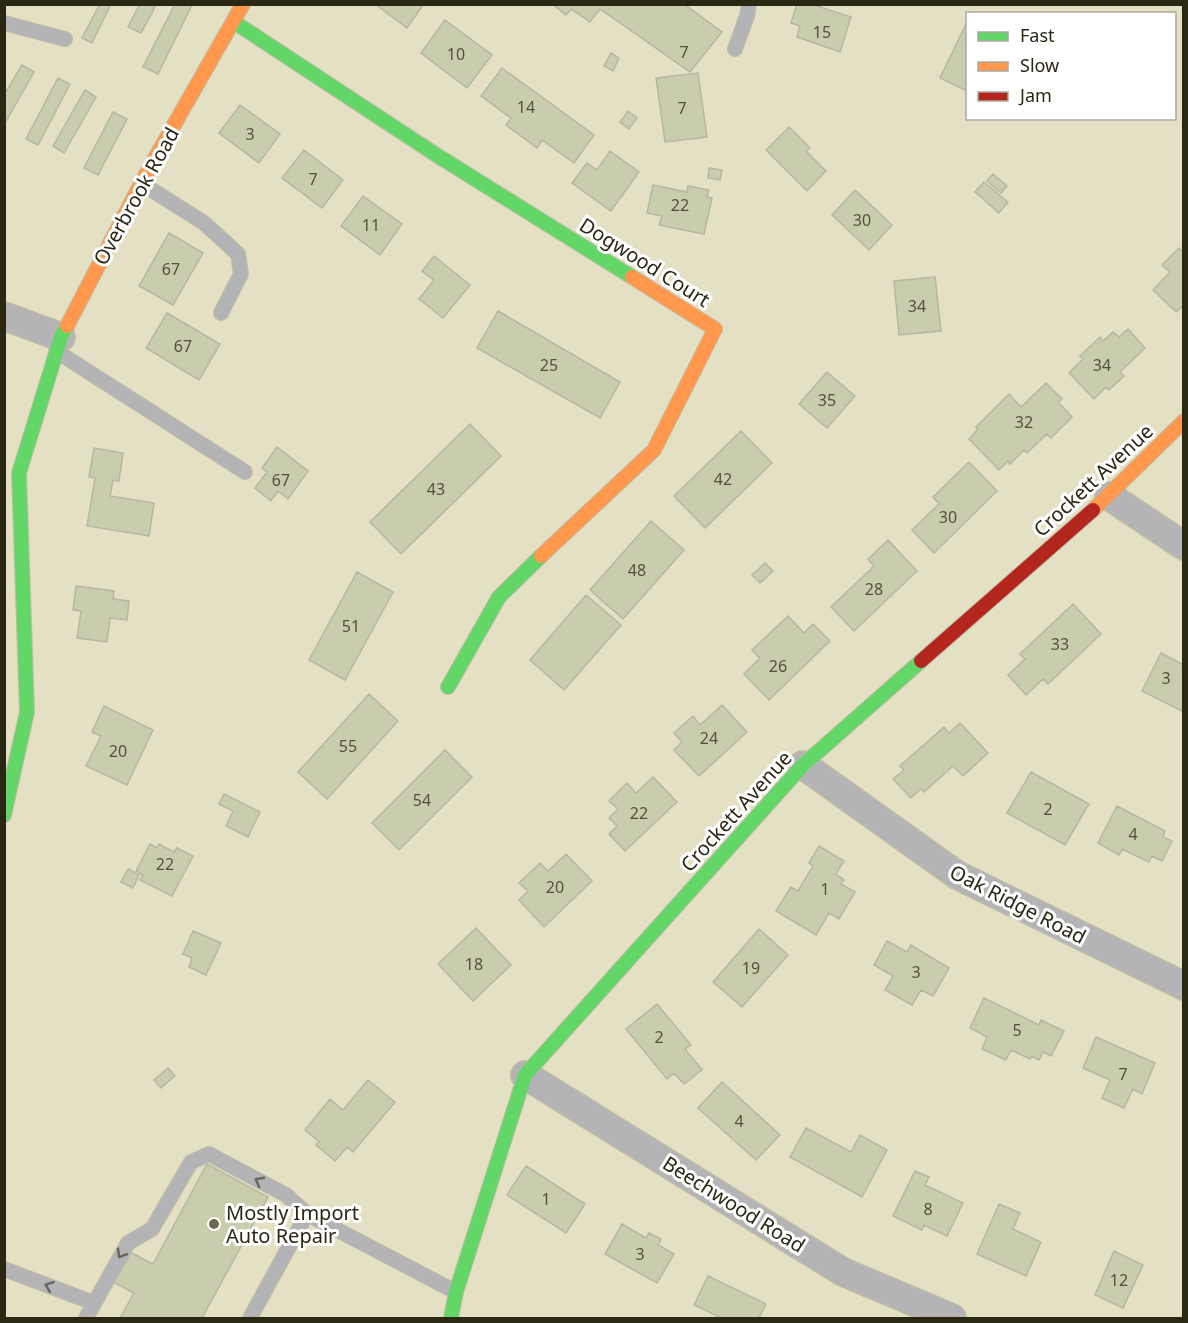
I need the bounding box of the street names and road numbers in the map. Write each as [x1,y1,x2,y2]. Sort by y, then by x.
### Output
street label: Overbrook Road [87,122,185,270]
street label: Dogwood Court [575,211,715,313]
street label: Crockett Avenue [1027,418,1159,542]
street label: Crockett Avenue [674,745,798,877]
street label: Oak Ridge Road [945,858,1091,950]
street label: Beechwood Road [658,1149,810,1259]

